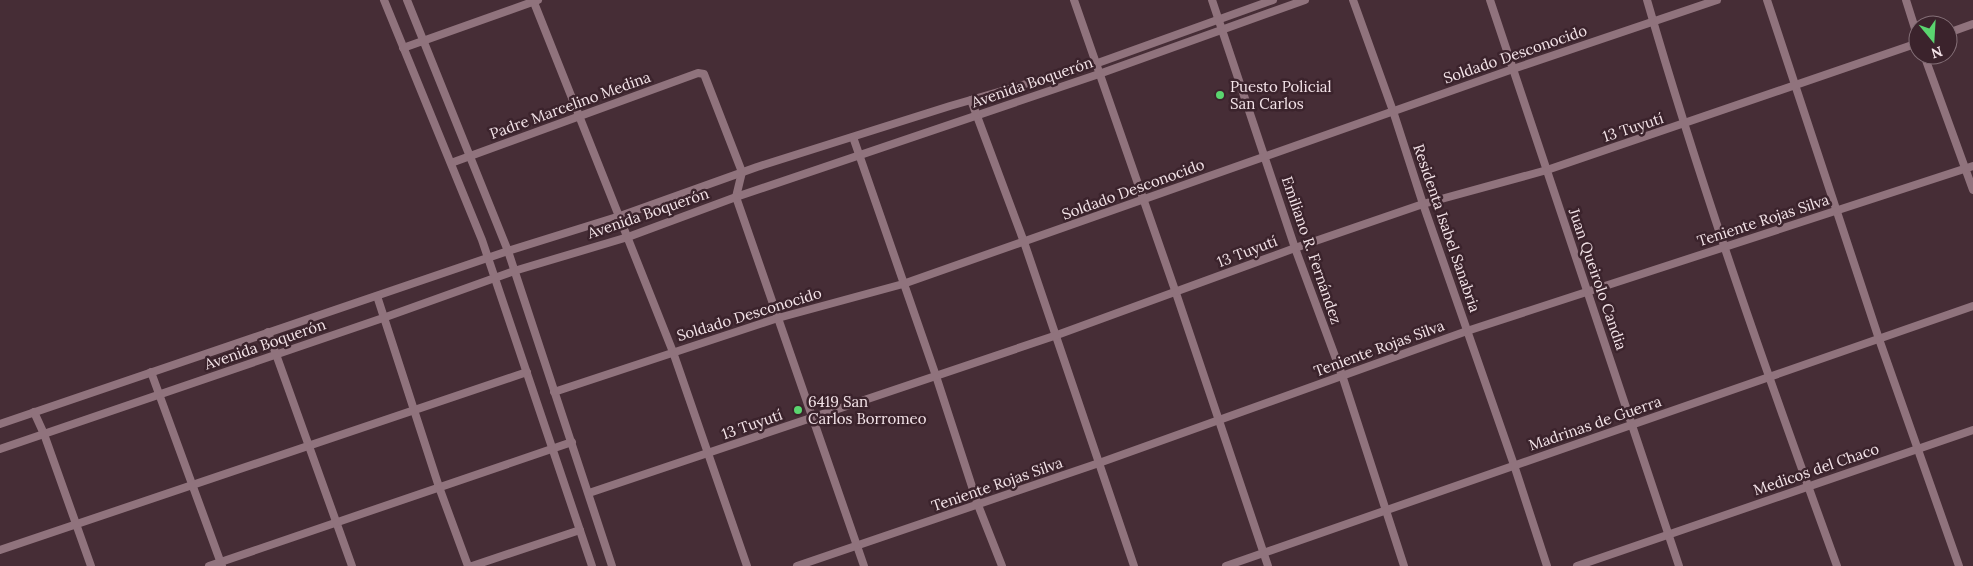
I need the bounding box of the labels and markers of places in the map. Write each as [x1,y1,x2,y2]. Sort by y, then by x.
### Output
place label: Puesto Policial San Carlos [1230,77,1332,113]
marker: Puesto Policial San Carlos [1214,89,1226,101]
place label: 6419 San Carlos Borromeo [808,392,927,428]
marker: 6419 San Carlos Borromeo [792,404,804,416]

